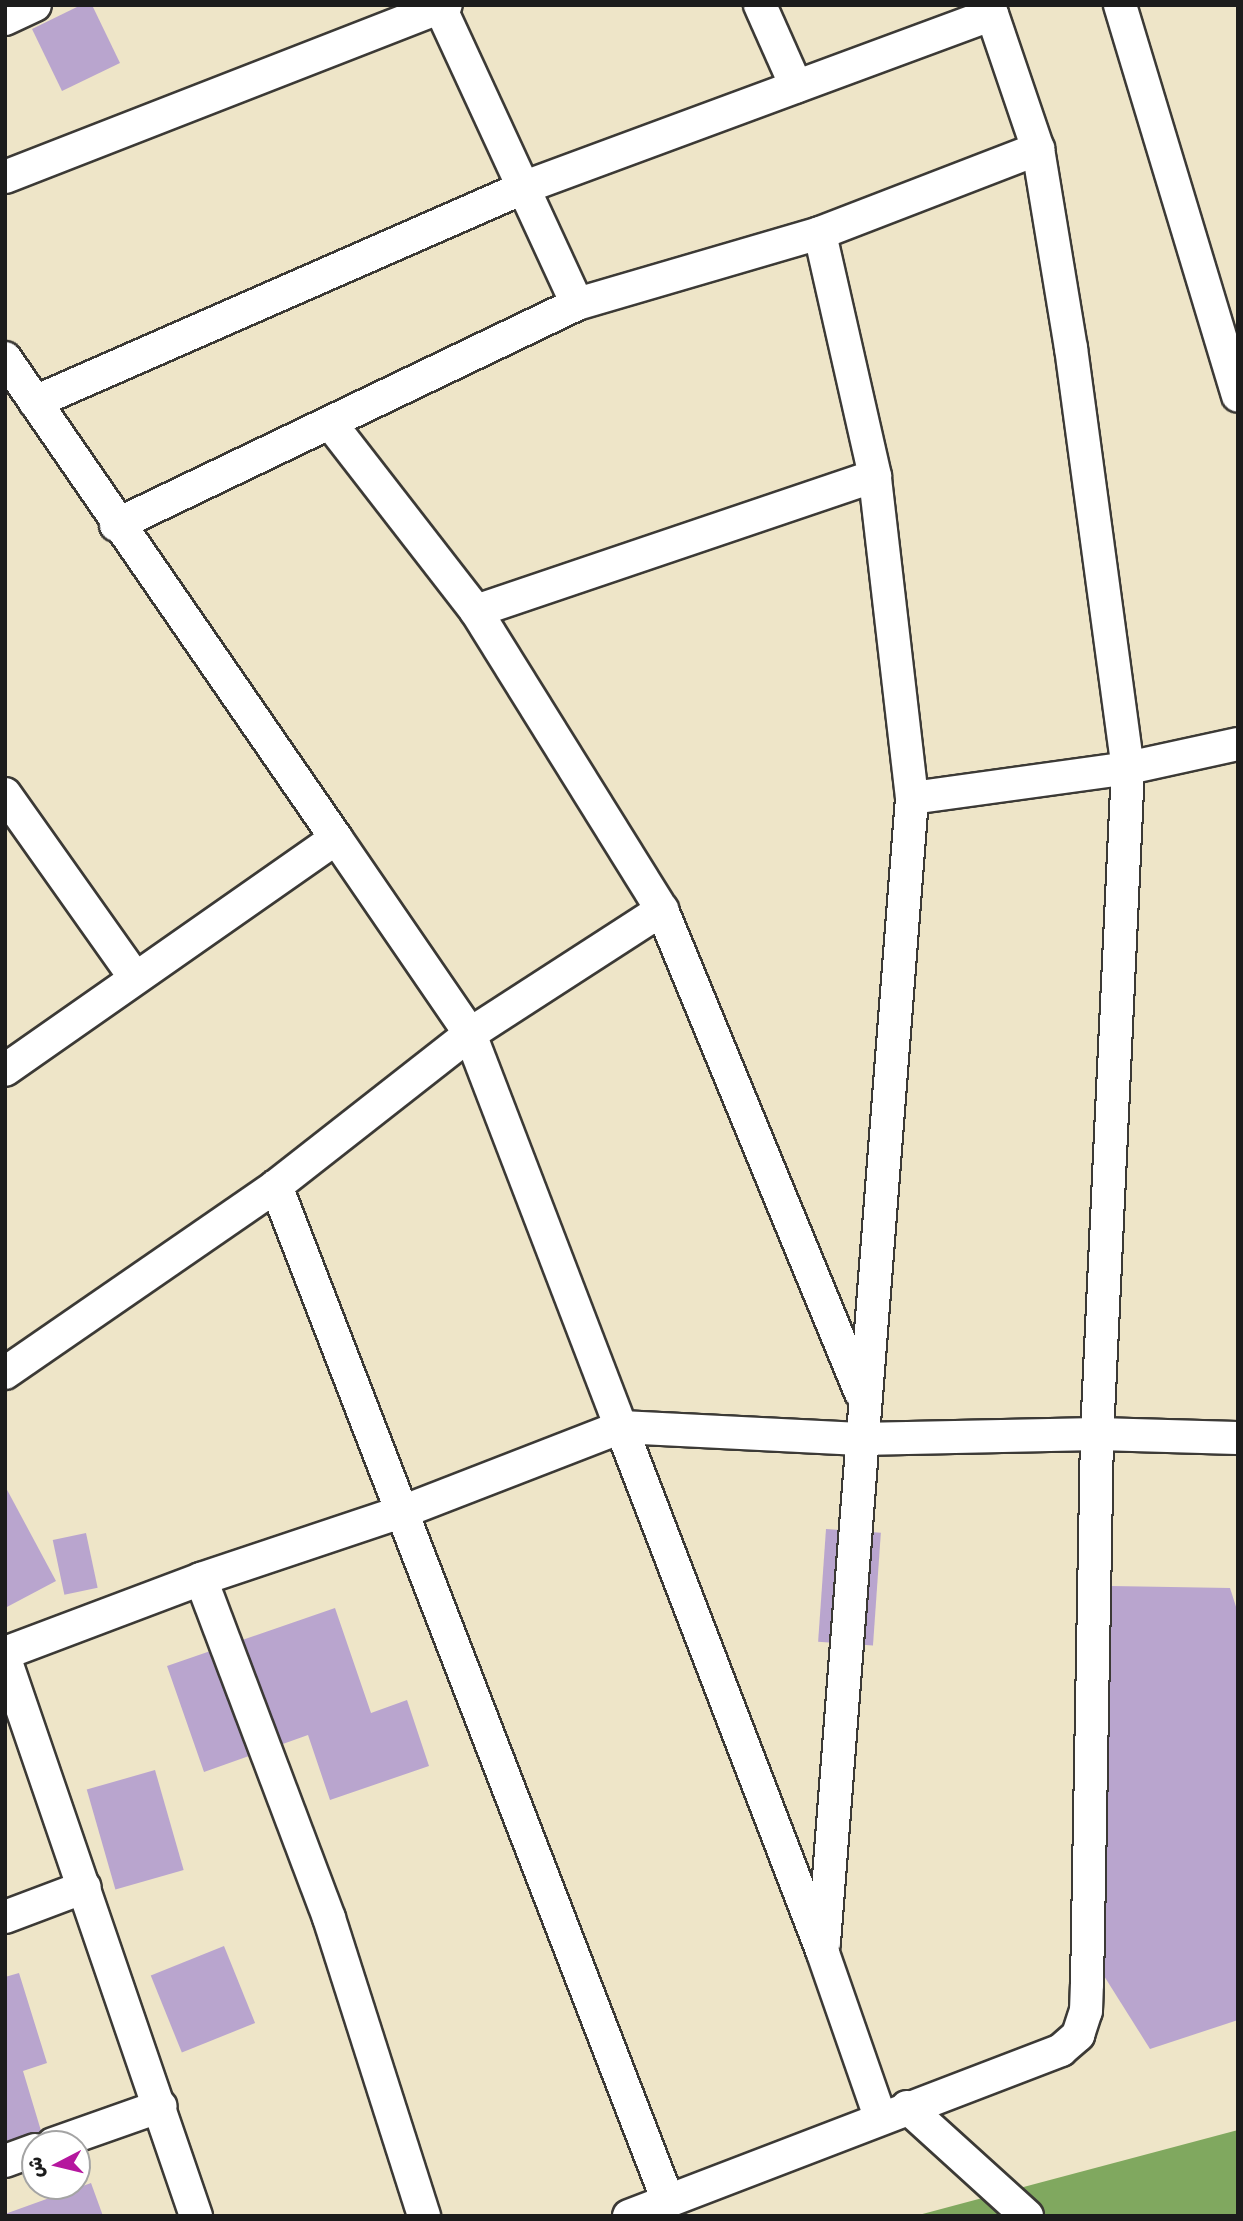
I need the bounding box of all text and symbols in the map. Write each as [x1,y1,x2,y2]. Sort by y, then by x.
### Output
north arrow [21,2130,91,2200]
text: ش [24,2156,49,2179]

